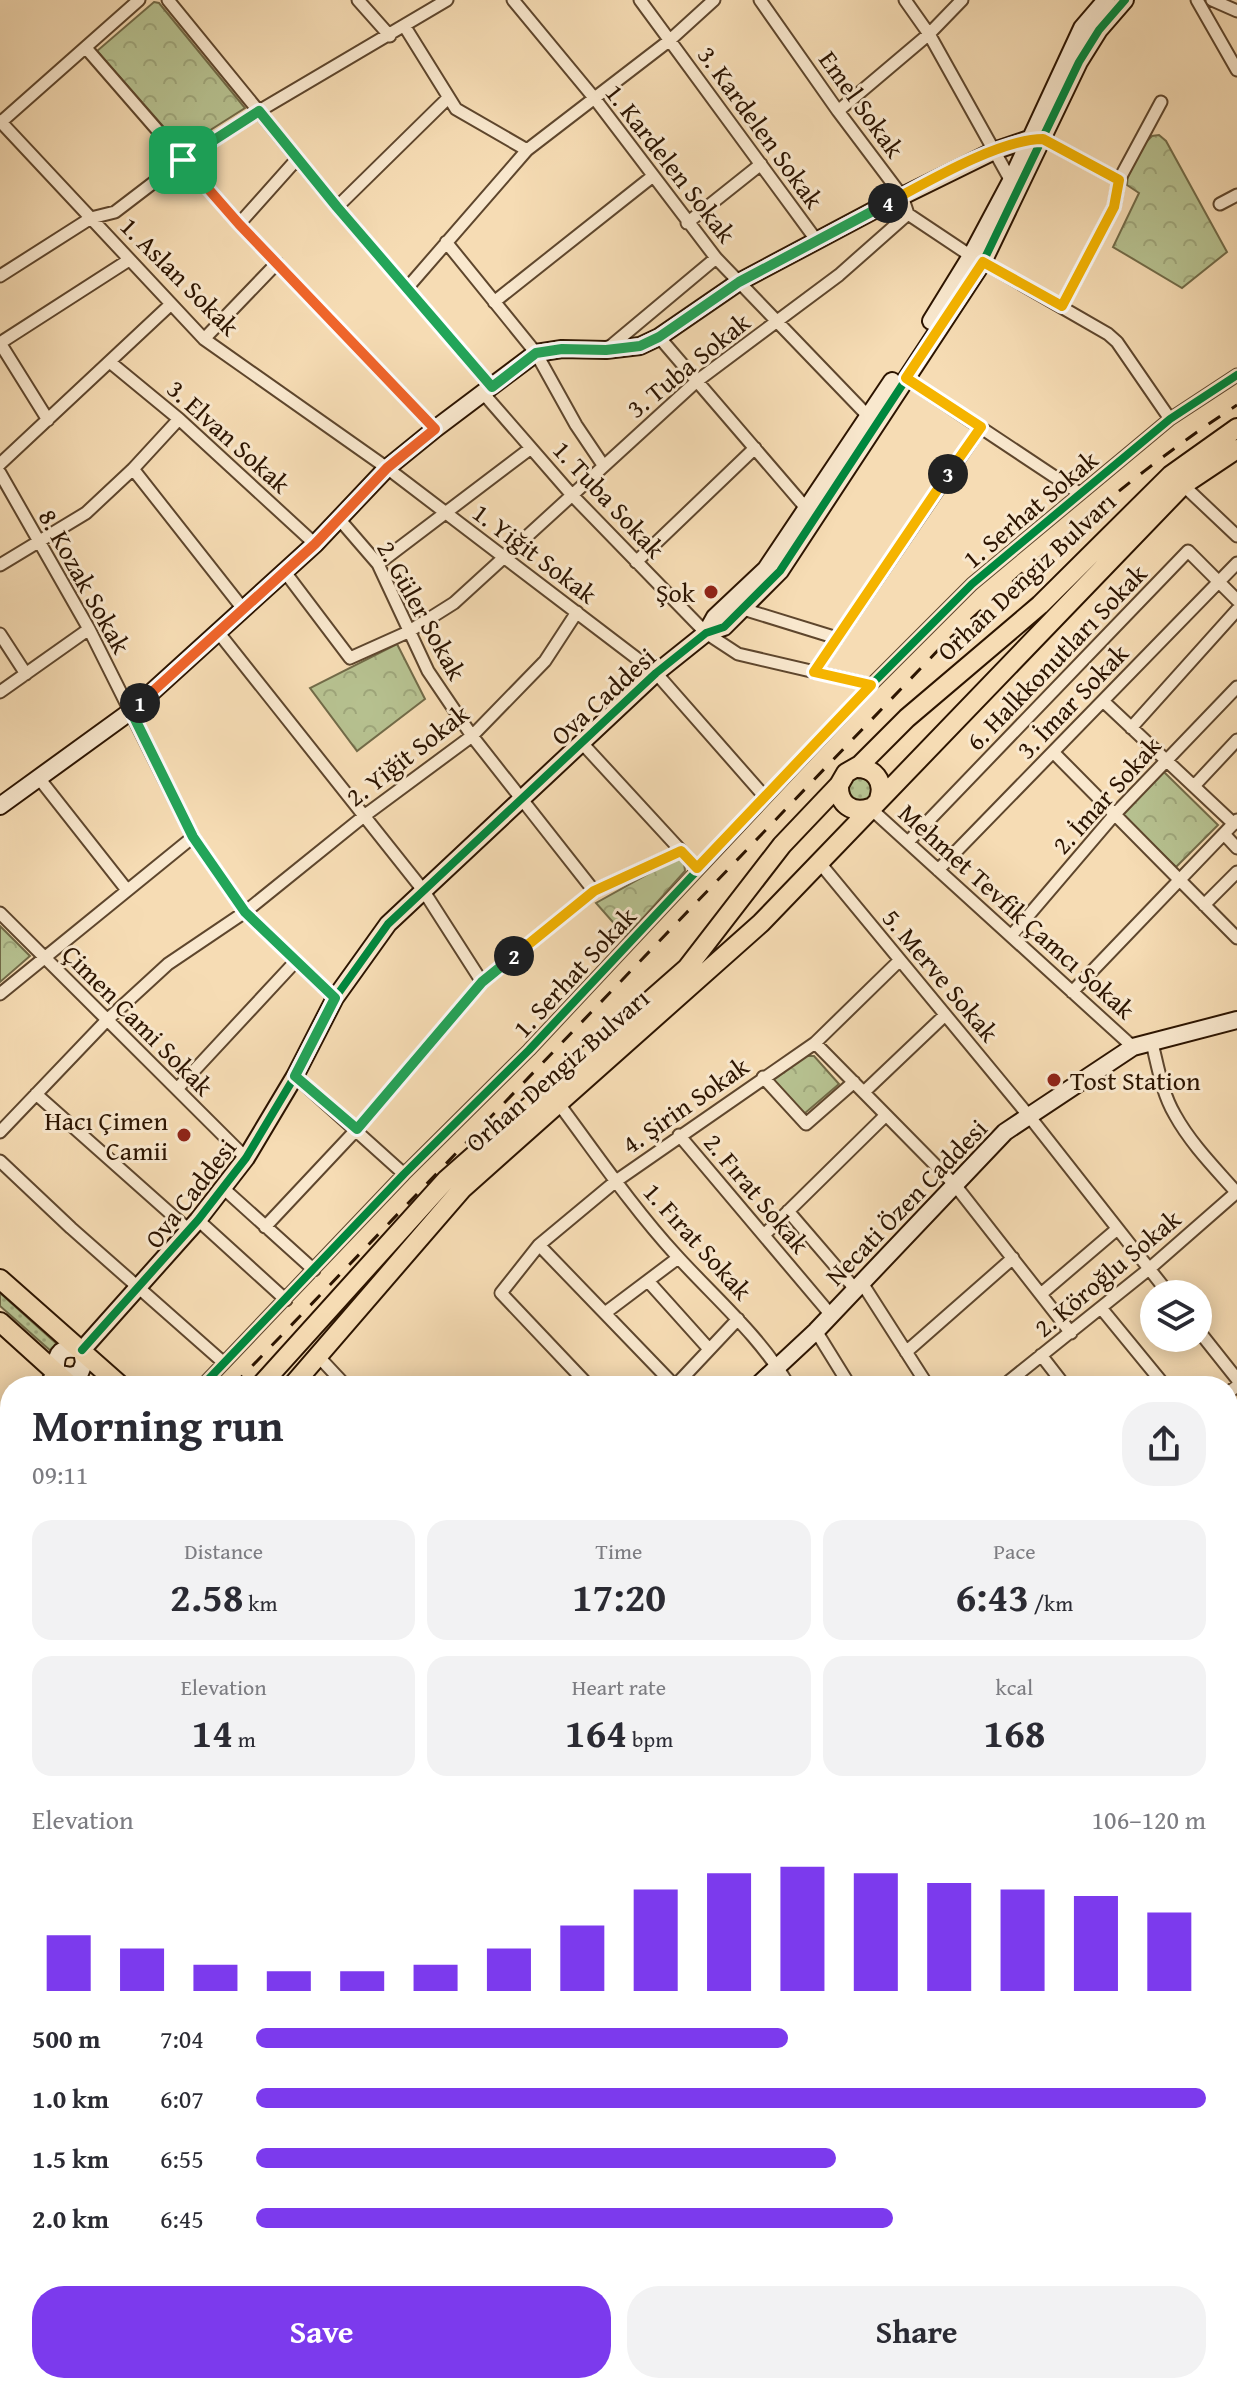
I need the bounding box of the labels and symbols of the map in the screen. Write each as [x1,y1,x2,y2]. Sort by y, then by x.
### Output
street label: 3. Kardelen Sokak [688,37,834,217]
street label: Emel Sokak [810,42,915,166]
street label: 1. Kardelen Sokak [596,75,746,252]
pin [149,126,217,194]
pin: 4 [868,183,908,223]
street label: 1. Aslan Sokak [111,207,249,345]
street label: 3. Tuba Sokak [618,302,759,427]
street label: 3. Elvan Sokak [158,370,300,503]
street label: 1. Tuba Sokak [544,431,675,567]
street label: 1. Serhat Sokak [954,440,1107,577]
pin: 3 [928,454,968,494]
street label: Orhan Dengiz Bulvarı [928,482,1124,670]
street label: 1. Yiğit Sokak [464,493,606,613]
street label: 8. Kozak Sokak [29,501,141,661]
street label: 2. Güler Sokak [367,533,477,688]
street label: 6. Halkkonutları Sokak [956,554,1156,759]
place label: Şok [656,573,696,612]
marker: Şok [702,583,720,601]
street label: 3. İmar Sokak [1007,634,1138,767]
street label: Ova Caddesi [542,638,664,754]
pin: 1 [120,683,160,723]
street label: 2. Yiğit Sokak [337,694,478,816]
street label: 2. İmar Sokak [1042,727,1170,863]
street label: Mehmet Tevfik Çamcı Sokak [890,794,1145,1029]
street label: 1. Serhat Sokak [503,897,646,1046]
street label: 5. Merve Sokak [873,900,1009,1051]
street label: Çimen Cami Sokak [53,935,223,1105]
pin: 2 [494,936,534,976]
street label: Orhan Dengiz Bulvarı [456,979,658,1161]
street label: 4. Şirin Sokak [613,1046,757,1163]
place label: Tost Station [1070,1061,1201,1100]
marker: Tost Station [1045,1071,1063,1089]
place label: Hacı Çimen Camii [44,1101,168,1170]
street label: Necati Özen Caddesi [816,1110,996,1294]
street label: 2. Fırat Sokak [695,1124,820,1262]
marker: Hacı Çimen Camii [175,1126,193,1144]
street label: Ova Caddesi [135,1130,245,1256]
street label: 1. Fırat Sokak [634,1173,762,1309]
street label: 2. Köroğlu Sokak [1025,1199,1190,1346]

